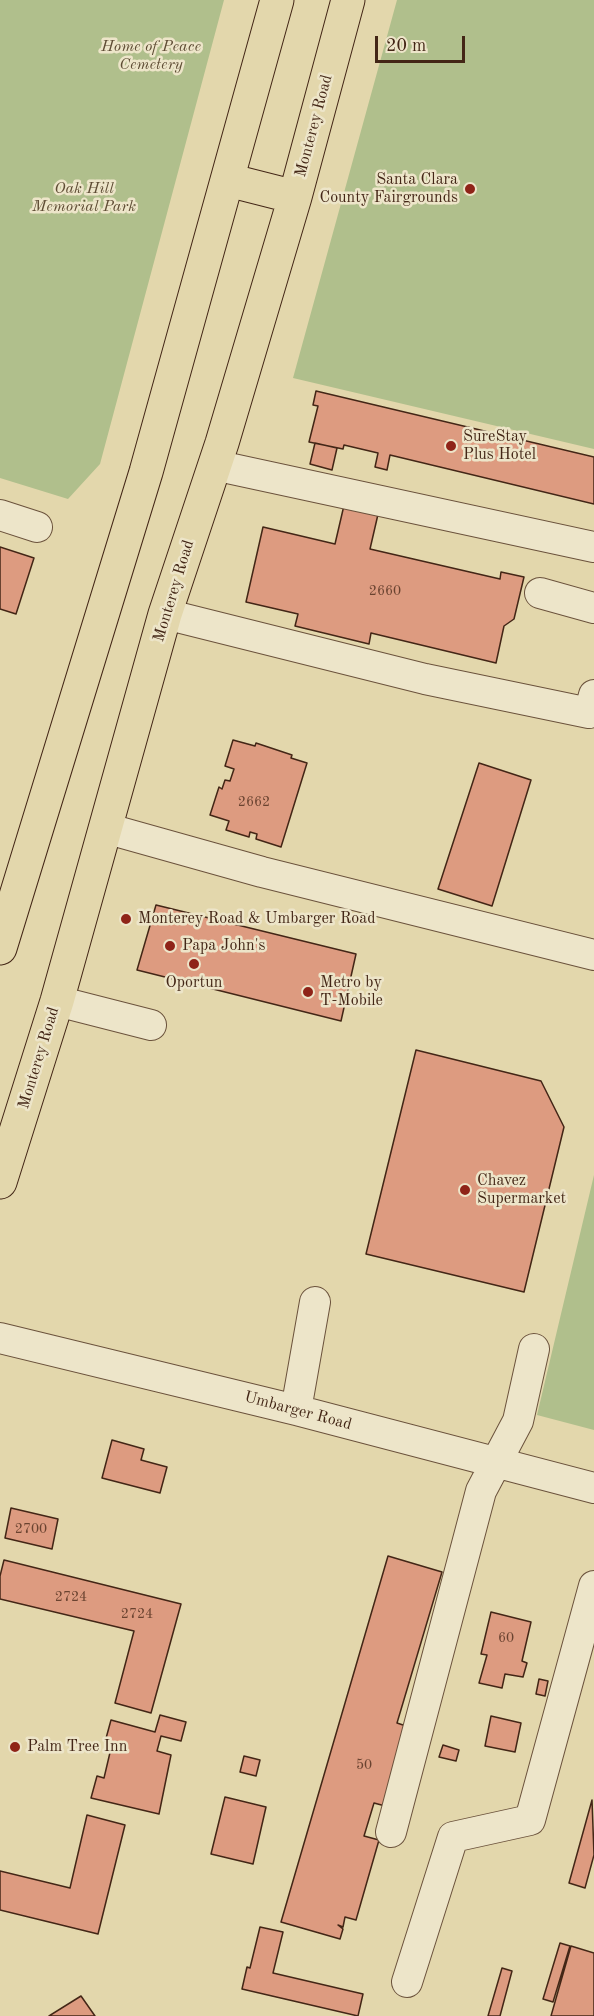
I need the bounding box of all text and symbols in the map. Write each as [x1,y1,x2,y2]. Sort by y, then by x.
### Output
scale bar [378,24,468,62]
park label: Home of Peace Cemetery [101,37,201,75]
text: 20 m [386,37,426,55]
street label: Monterey Road [291,73,337,179]
place label: Santa Clara County Fairgrounds [319,170,458,208]
park label: Oak Hill Memorial Park [32,179,136,217]
marker: Santa Clara County Fairgrounds [463,182,477,196]
place label: SureStay Plus Hotel [463,427,536,465]
marker: SureStay Plus Hotel [444,439,458,453]
street label: Monterey Road [149,538,199,644]
house number: 2660 [369,583,401,599]
house number: 2662 [238,794,270,810]
place label: Monterey Road & Umbarger Road [138,909,376,929]
marker: Monterey Road & Umbarger Road [119,912,133,926]
place label: Papa John's [182,936,265,956]
marker: Papa John's [163,939,177,953]
marker: Oportun [187,957,201,971]
place label: Oportun [166,973,222,993]
place label: Metro by T-Mobile [320,973,383,1011]
marker: Metro by T-Mobile [301,985,315,999]
street label: Monterey Road [14,1005,64,1111]
place label: Chavez Supermarket [477,1171,566,1209]
marker: Chavez Supermarket [458,1183,472,1197]
street label: Umbarger Road [242,1387,354,1435]
house number: 2700 [15,1521,47,1537]
house number: 2724 [55,1589,87,1605]
house number: 2724 [121,1606,153,1622]
house number: 60 [498,1630,514,1646]
place label: Palm Tree Inn [27,1737,127,1757]
marker: Palm Tree Inn [8,1740,22,1754]
house number: 50 [356,1757,372,1773]

